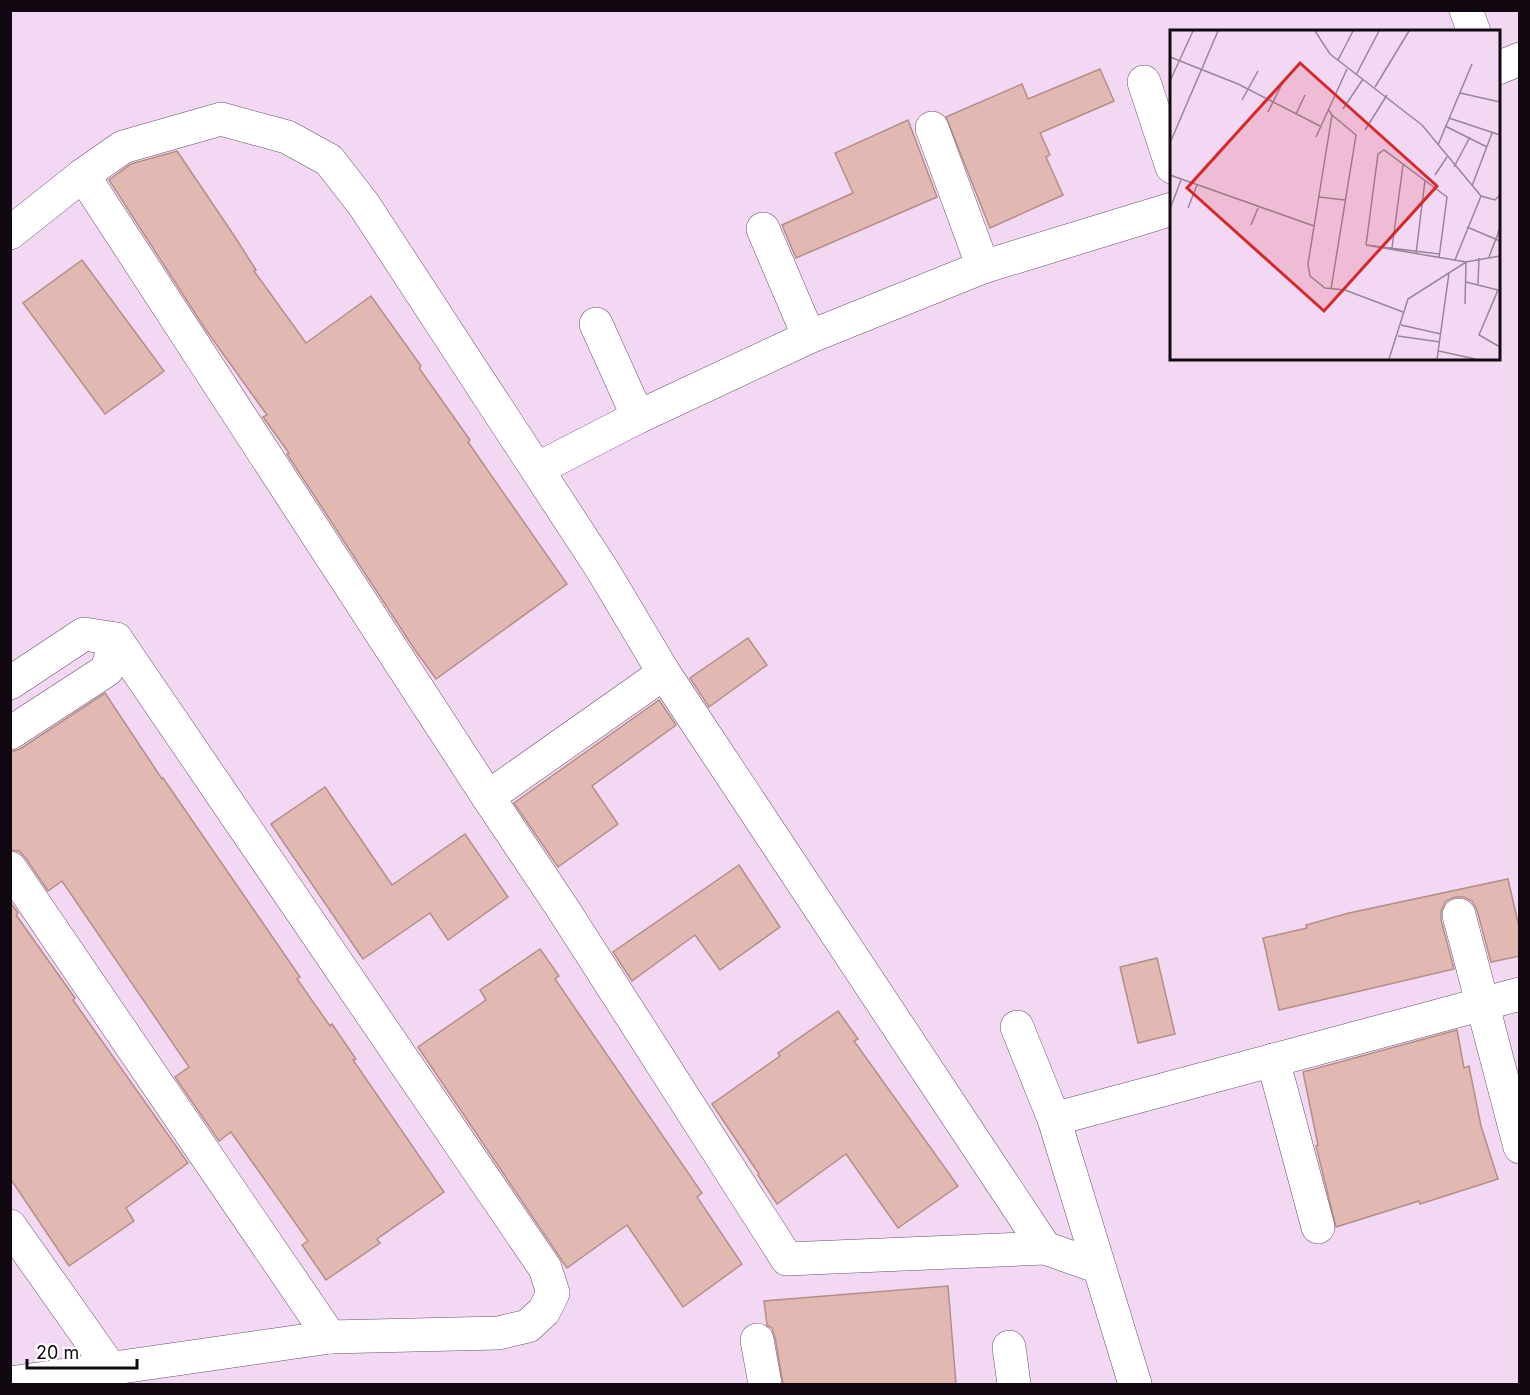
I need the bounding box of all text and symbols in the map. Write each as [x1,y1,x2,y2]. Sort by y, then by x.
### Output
inset map [1170,30,1500,360]
scale bar [27,1332,136,1370]
text: 20 m [36,1342,79,1363]

